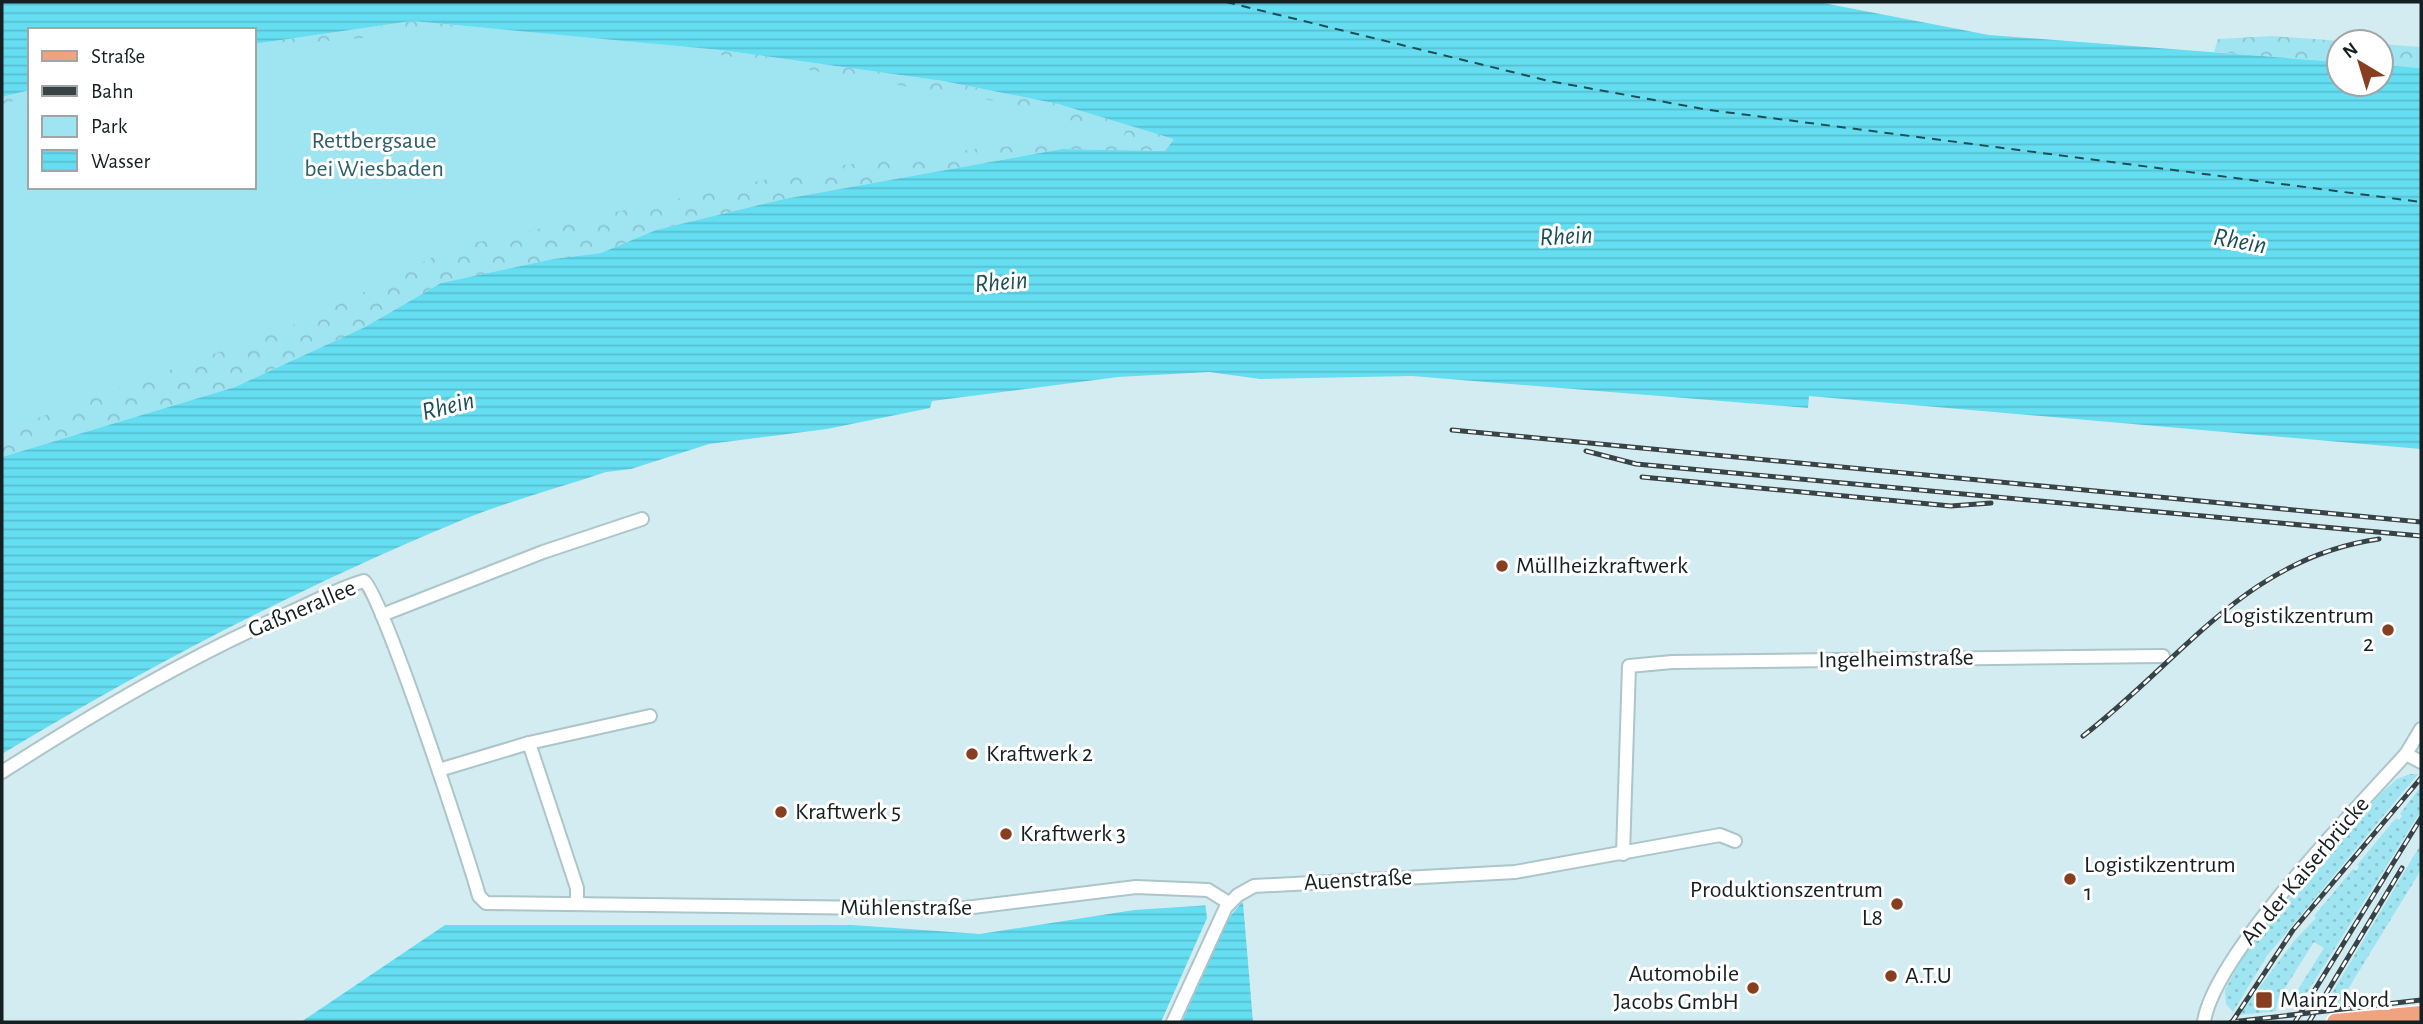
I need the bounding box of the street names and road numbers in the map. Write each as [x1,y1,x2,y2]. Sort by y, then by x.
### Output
street label: Gaßnerallee [245,576,359,642]
street label: Ingelheimstraße [1818,646,1974,672]
street label: An der Kaiserbrücke [2236,792,2374,950]
street label: Auenstraße [1303,865,1413,895]
street label: Mühlenstraße [840,896,972,920]

